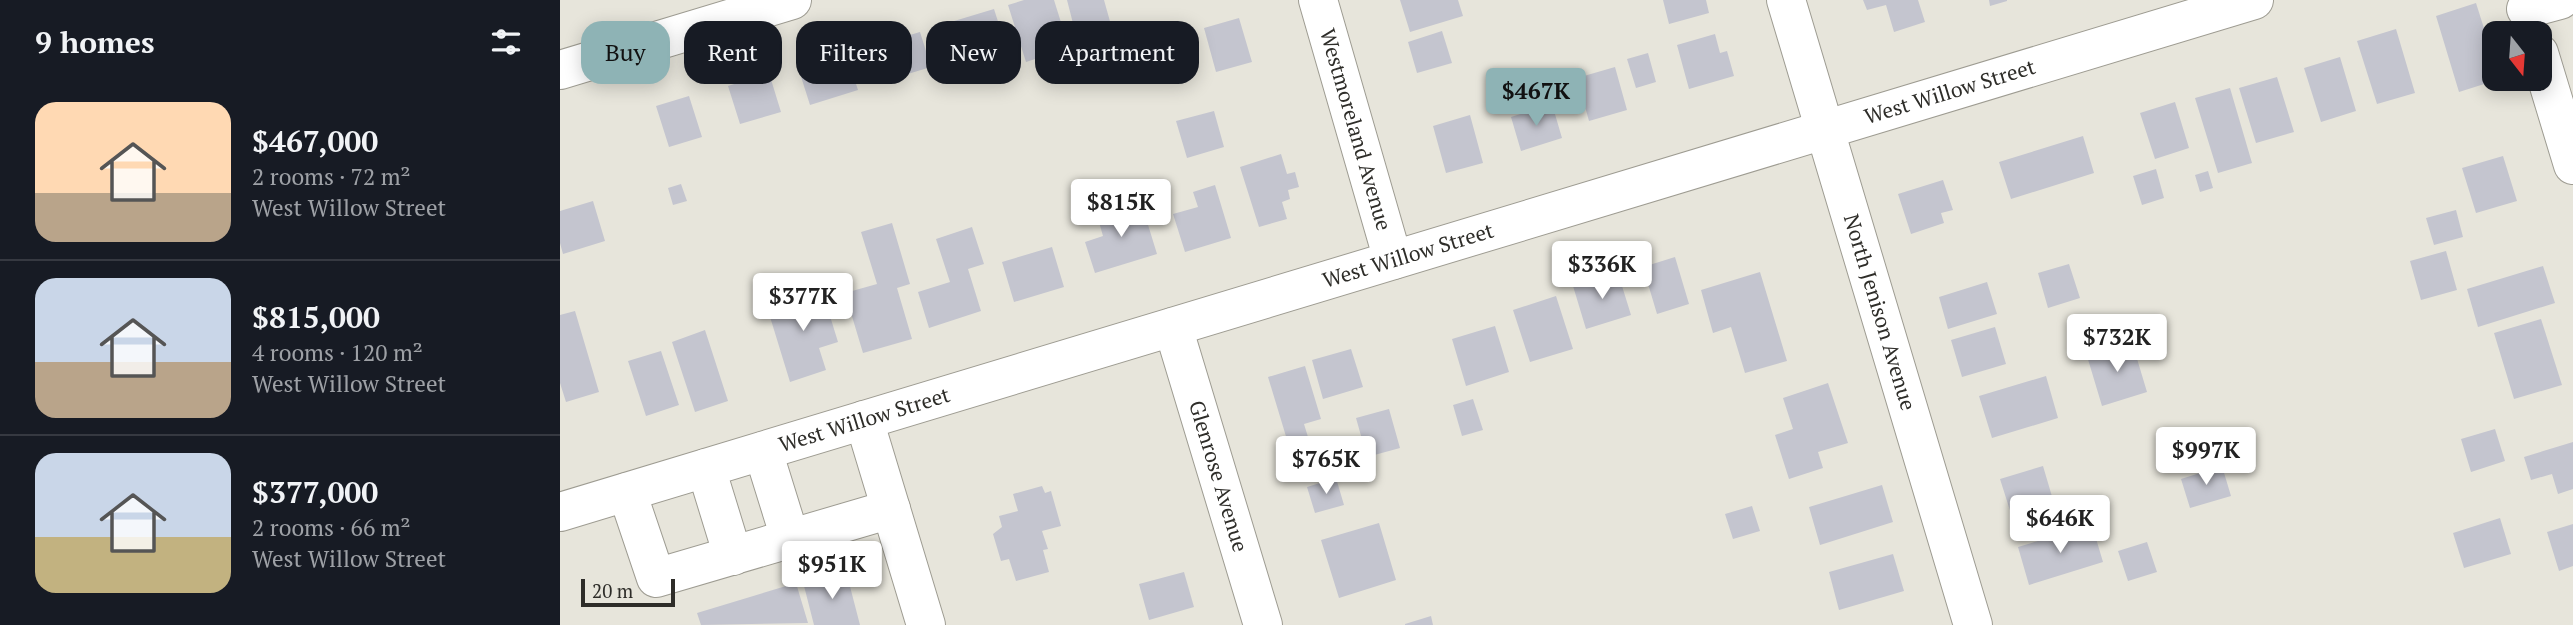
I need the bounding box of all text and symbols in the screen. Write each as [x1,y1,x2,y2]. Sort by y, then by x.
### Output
chip: Buy [581,21,670,84]
chip: Rent [684,21,782,84]
chip: Filters [796,21,912,84]
chip: New [926,21,1021,84]
chip: Apartment [1035,21,1199,84]
north arrow [2482,21,2552,91]
map controls [2482,21,2552,91]
text: 9 homes [35,22,154,62]
icon: filters [487,23,525,61]
street label: Westmoreland Avenue [1314,25,1399,234]
street label: West Willow Street [1861,52,2039,130]
pin: $467K [1487,68,1585,128]
text: $467K [1502,75,1570,106]
text: $467,000 [252,121,378,161]
icon: home [91,130,175,214]
text: 2 rooms · 72 m² [252,161,411,192]
pin: $815K [1072,180,1170,239]
text: $815K [1087,186,1155,217]
text: West Willow Street [252,192,446,223]
street label: North Jenison Avenue [1838,210,1923,414]
street label: West Willow Street [1319,216,1497,294]
pin: $336K [1553,242,1651,301]
text: $336K [1568,248,1636,279]
pin: $377K [754,274,852,333]
text: $377K [769,280,837,311]
text: $815,000 [252,297,380,337]
icon: home [91,306,175,390]
pin: $732K [2068,314,2166,374]
text: $732K [2083,321,2151,352]
text: 4 rooms · 120 m² [252,337,423,368]
text: West Willow Street [252,368,446,399]
street label: West Willow Street [775,380,953,458]
street label: Glenrose Avenue [1183,397,1255,555]
pin: $997K [2157,428,2255,487]
text: $997K [2172,434,2240,465]
pin: $765K [1277,436,1375,496]
text: $765K [1292,443,1360,474]
text: $377,000 [252,472,378,512]
icon: home [91,481,175,565]
pin: $646K [2011,496,2109,555]
text: $646K [2026,502,2094,533]
text: 2 rooms · 66 m² [252,512,411,543]
pin: $951K [783,542,881,601]
text: West Willow Street [252,543,446,574]
text: $951K [798,548,866,579]
scale bar [581,576,676,608]
text: 20 m [592,578,633,603]

